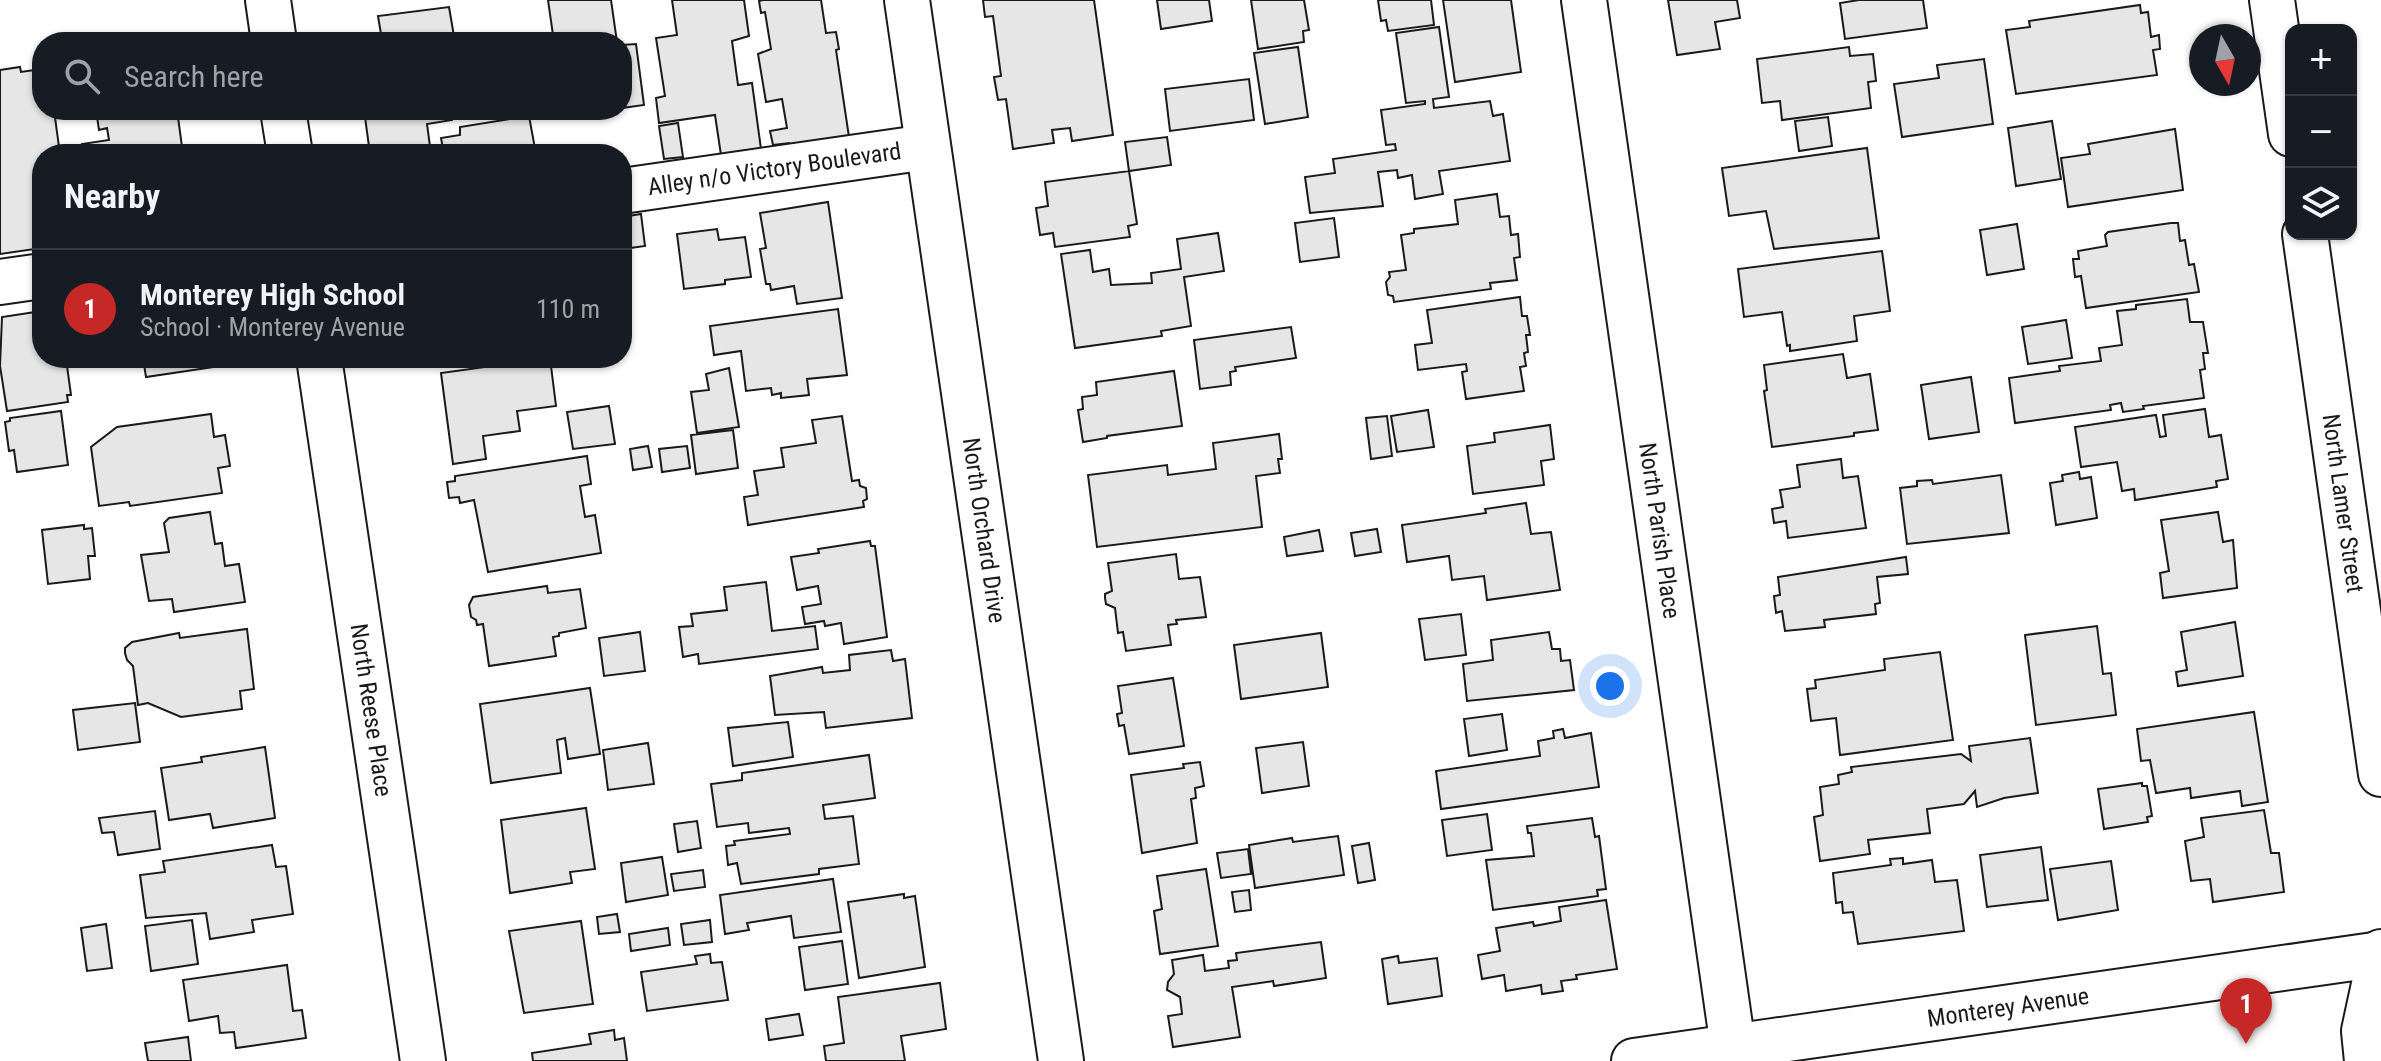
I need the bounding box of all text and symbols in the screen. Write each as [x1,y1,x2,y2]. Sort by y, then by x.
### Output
north arrow [2189,24,2261,96]
map controls [2285,24,2357,240]
button: + [2285,24,2357,96]
search box [32,32,632,120]
icon: search [60,54,104,98]
text: Search here [124,59,264,94]
button: − [2285,96,2357,168]
street label: Alley n/o Victory Boulevard [646,137,903,201]
button: layers [2285,168,2357,240]
text: Nearby [64,176,160,216]
text: Monterey High School [140,277,405,312]
text: 1 [83,294,97,324]
text: 110 m [536,294,600,324]
text: School · Monterey Avenue [140,312,405,342]
street label: North Lamer Street [2316,412,2369,595]
street label: North Orchard Drive [957,436,1011,625]
street label: North Parish Place [1633,441,1686,620]
street label: North Reese Place [344,622,398,799]
your location [1590,666,1630,706]
pin: 1 [2220,978,2272,1044]
street label: Monterey Avenue [1926,982,2091,1033]

